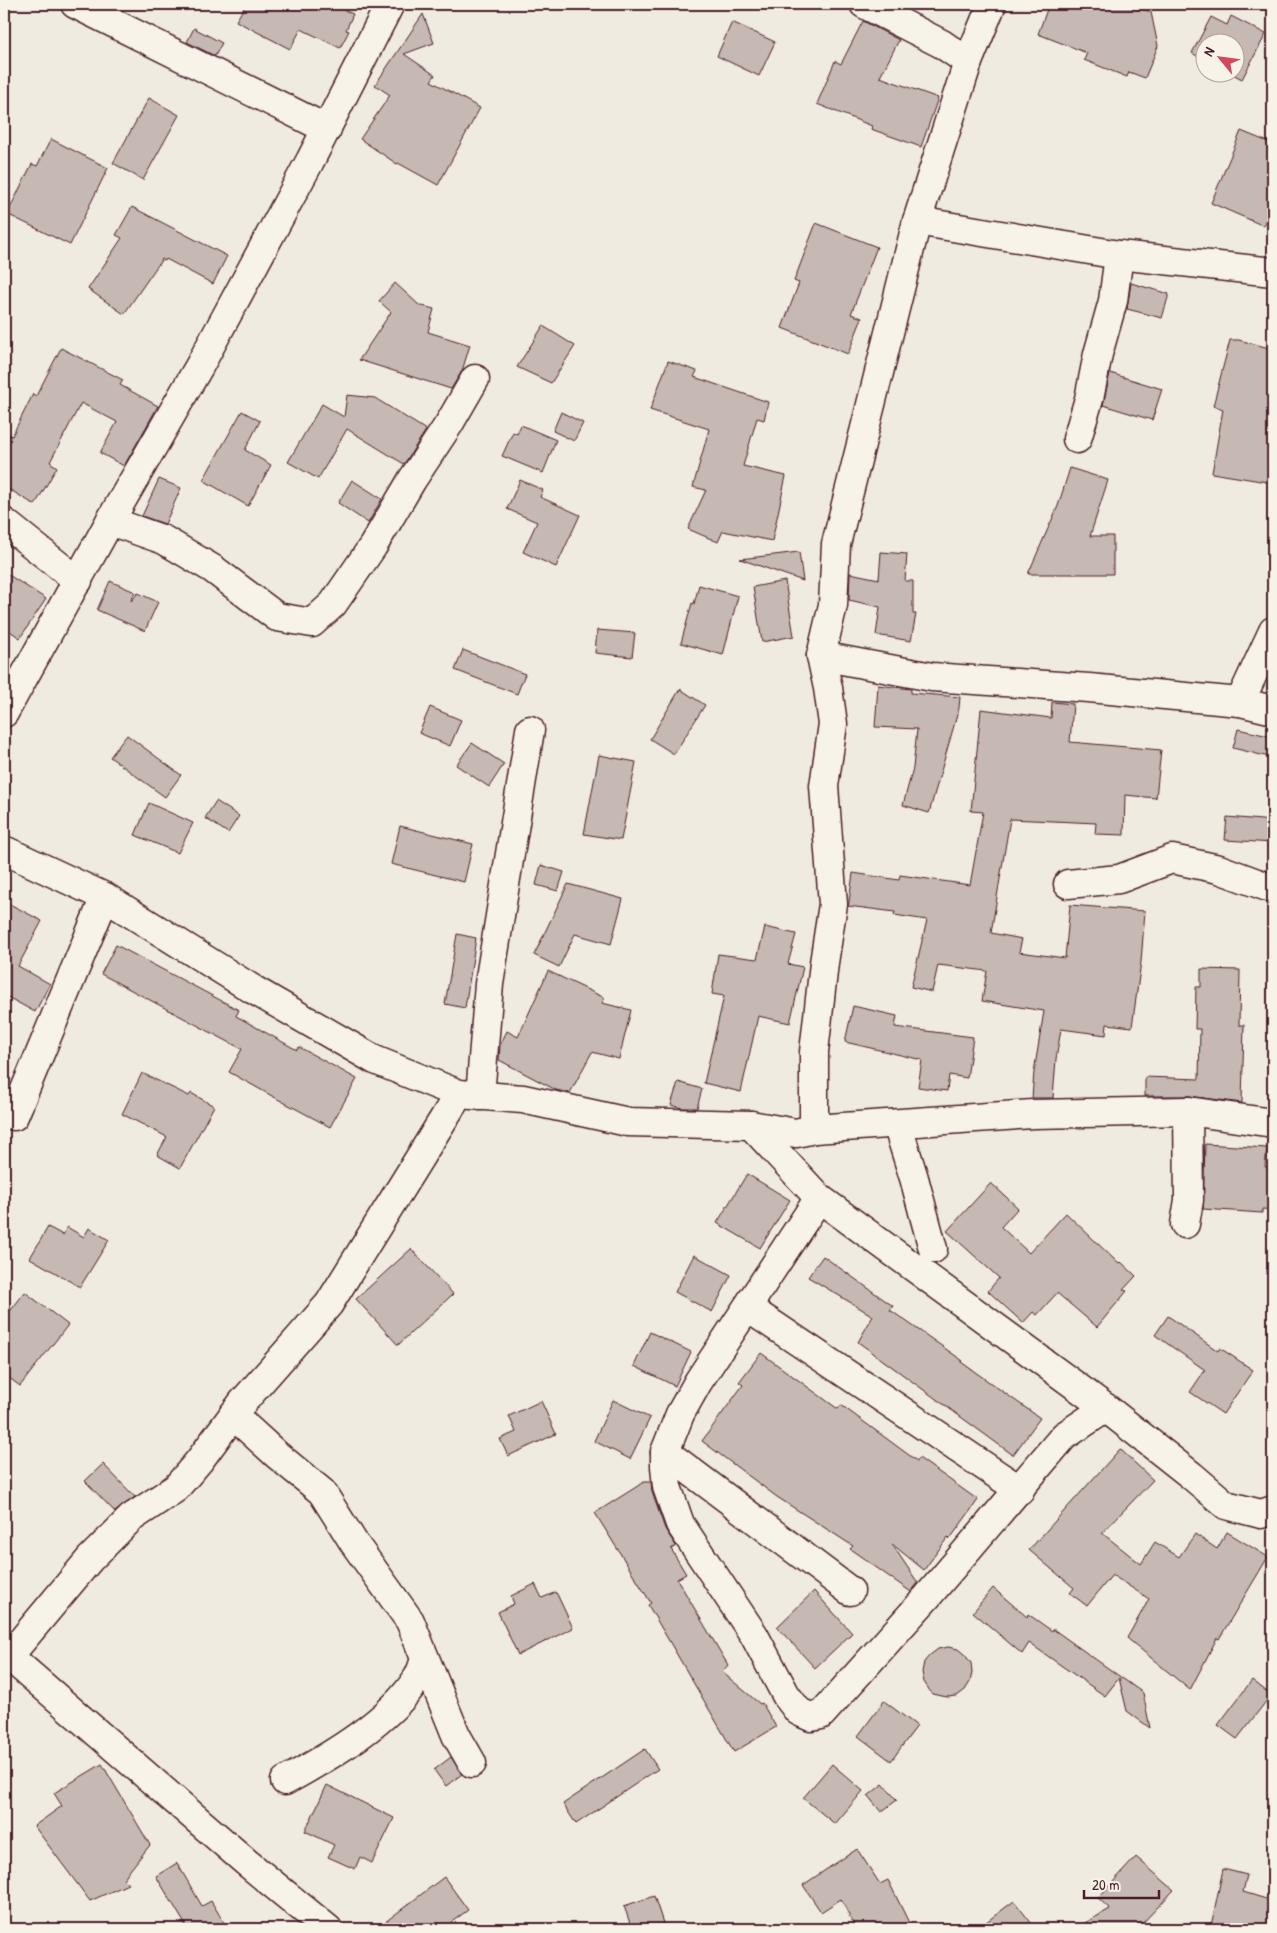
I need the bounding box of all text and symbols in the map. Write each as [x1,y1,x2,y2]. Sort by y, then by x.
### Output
north arrow [1194,32,1244,82]
text: N [1198,43,1219,59]
scale bar [1084,1868,1160,1900]
text: 20 m [1092,1874,1119,1895]

